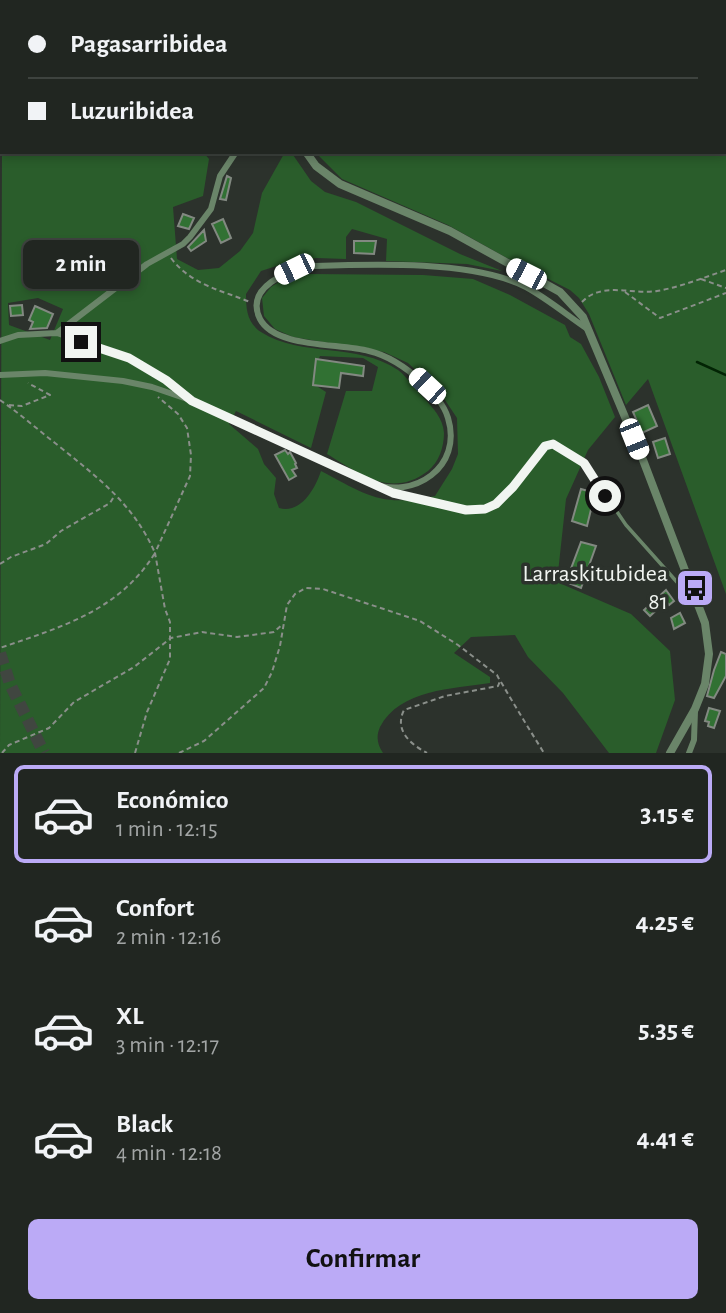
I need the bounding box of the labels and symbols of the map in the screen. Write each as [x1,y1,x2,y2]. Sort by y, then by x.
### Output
callout: 2 min [23,240,139,290]
car [271,250,318,288]
car [503,255,550,293]
route end [65,326,97,358]
car [405,364,450,408]
car [617,416,652,462]
route start [589,480,621,512]
place label: Larraskitubidea 81 [523,562,668,614]
bus stop icon: Larraskitubidea 81 [674,567,716,609]

